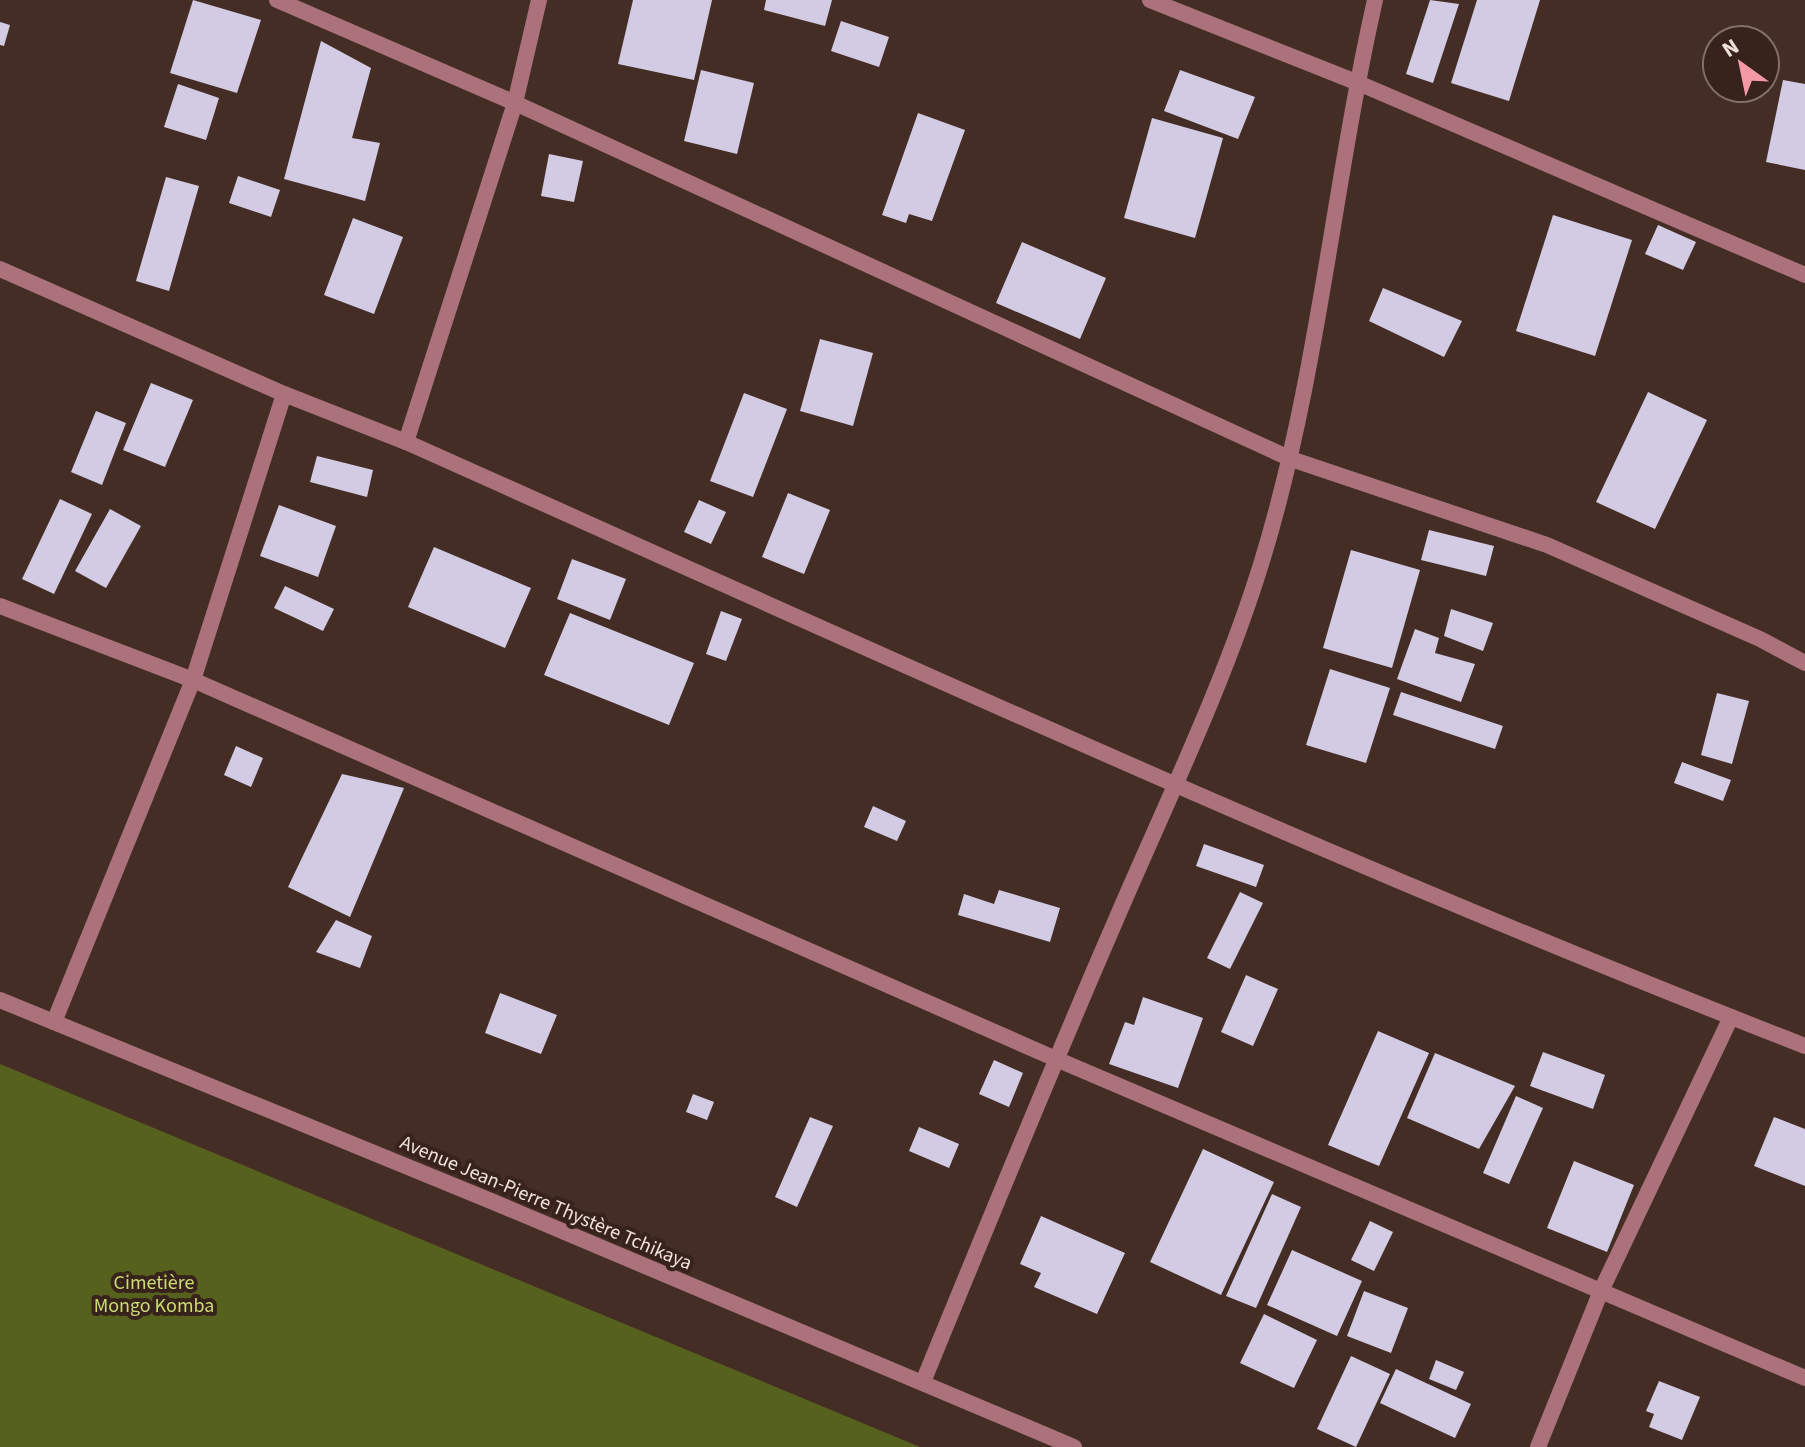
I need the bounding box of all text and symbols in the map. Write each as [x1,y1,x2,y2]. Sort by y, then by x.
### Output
north arrow [1701,24,1781,104]
text: N [1716,31,1746,65]
street label: Avenue Jean-Pierre Thystère Tchikaya [396,1129,696,1277]
park label: Cimetière Mongo Komba [94,1269,214,1320]

